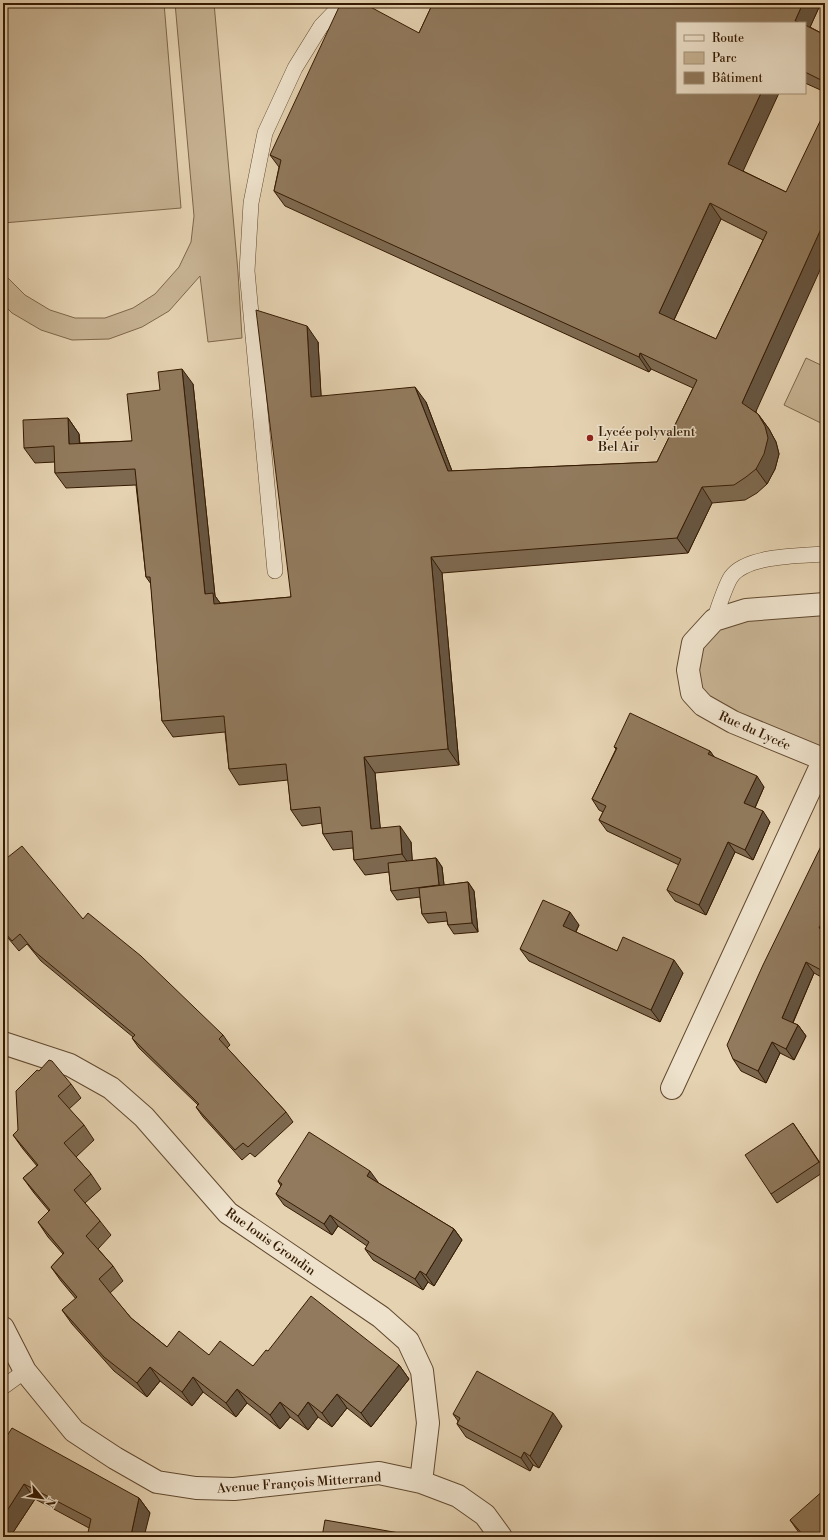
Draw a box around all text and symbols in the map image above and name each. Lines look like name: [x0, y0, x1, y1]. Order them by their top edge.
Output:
legend: [676, 22, 806, 94]
text: Route: [712, 31, 744, 46]
text: Parc: [712, 51, 737, 66]
text: Bâtiment: [711, 71, 763, 86]
place label: Lycée polyvalent Bel Air: [597, 424, 696, 455]
marker: Lycée polyvalent Bel Air: [585, 433, 595, 443]
street label: Rue du Lycée: [716, 708, 793, 754]
street label: Rue louis Grondin: [222, 1205, 319, 1279]
street label: Avenue François Mitterrand: [215, 1469, 382, 1497]
north arrow: [22, 1478, 62, 1518]
text: N: [41, 1495, 58, 1510]

